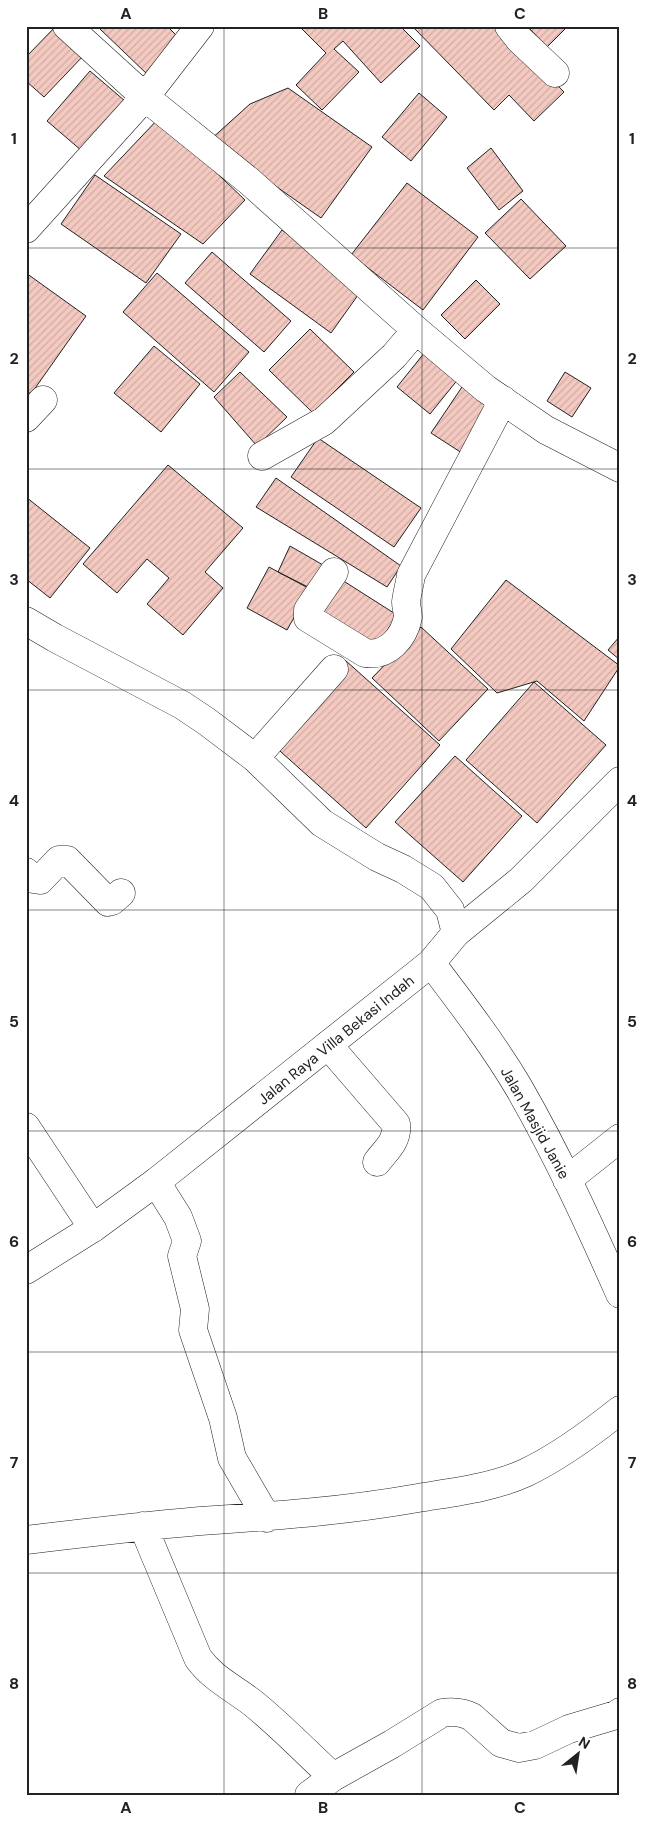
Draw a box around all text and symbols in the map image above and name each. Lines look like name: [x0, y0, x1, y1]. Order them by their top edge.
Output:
text: A: [120, 3, 132, 24]
text: B: [318, 3, 328, 24]
text: C: [514, 3, 526, 24]
text: 1: [11, 128, 17, 149]
text: 1: [629, 128, 635, 149]
text: 2: [9, 348, 19, 369]
text: 2: [627, 348, 637, 369]
text: 3: [9, 569, 19, 590]
text: 3: [627, 569, 637, 590]
text: 4: [9, 790, 19, 811]
text: 4: [627, 790, 637, 811]
street label: Jalan Raya Villa Bekasi Indah: [254, 971, 418, 1109]
text: 5: [9, 1011, 19, 1032]
text: 5: [627, 1011, 637, 1032]
street label: Jalan Masjid Janie: [496, 1063, 574, 1183]
text: 6: [9, 1231, 19, 1252]
text: 6: [627, 1231, 637, 1252]
text: 7: [10, 1452, 19, 1473]
text: 7: [628, 1452, 637, 1473]
text: 8: [9, 1673, 19, 1694]
text: 8: [627, 1673, 637, 1694]
north arrow: [554, 1728, 604, 1778]
text: N: [576, 1732, 593, 1753]
text: A: [120, 1797, 132, 1818]
text: B: [318, 1797, 328, 1818]
text: C: [514, 1797, 526, 1818]

